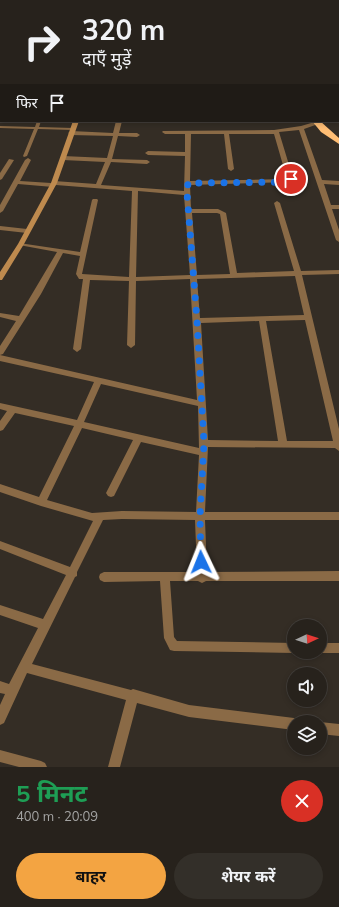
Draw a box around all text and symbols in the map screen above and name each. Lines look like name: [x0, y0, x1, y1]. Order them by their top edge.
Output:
text: 320 m: [82, 12, 165, 47]
icon: right: [16, 16, 68, 68]
text: दाएँ मुड़ें: [82, 47, 131, 70]
icon: arrive: [46, 92, 68, 114]
text: फिर: [16, 93, 38, 112]
pin: [274, 162, 308, 196]
icon: arrive: [280, 168, 302, 190]
position arrow: [180, 541, 222, 583]
north arrow: [287, 619, 327, 659]
map controls: [287, 619, 327, 755]
button: sound: [287, 667, 327, 707]
button: layers: [287, 715, 327, 755]
text: 5 मिनट: [16, 778, 87, 808]
button: close: [281, 780, 323, 822]
text: 400 m · 20:09: [16, 808, 98, 824]
button: बाहर: [16, 853, 166, 899]
button: शेयर करें: [174, 853, 323, 899]

